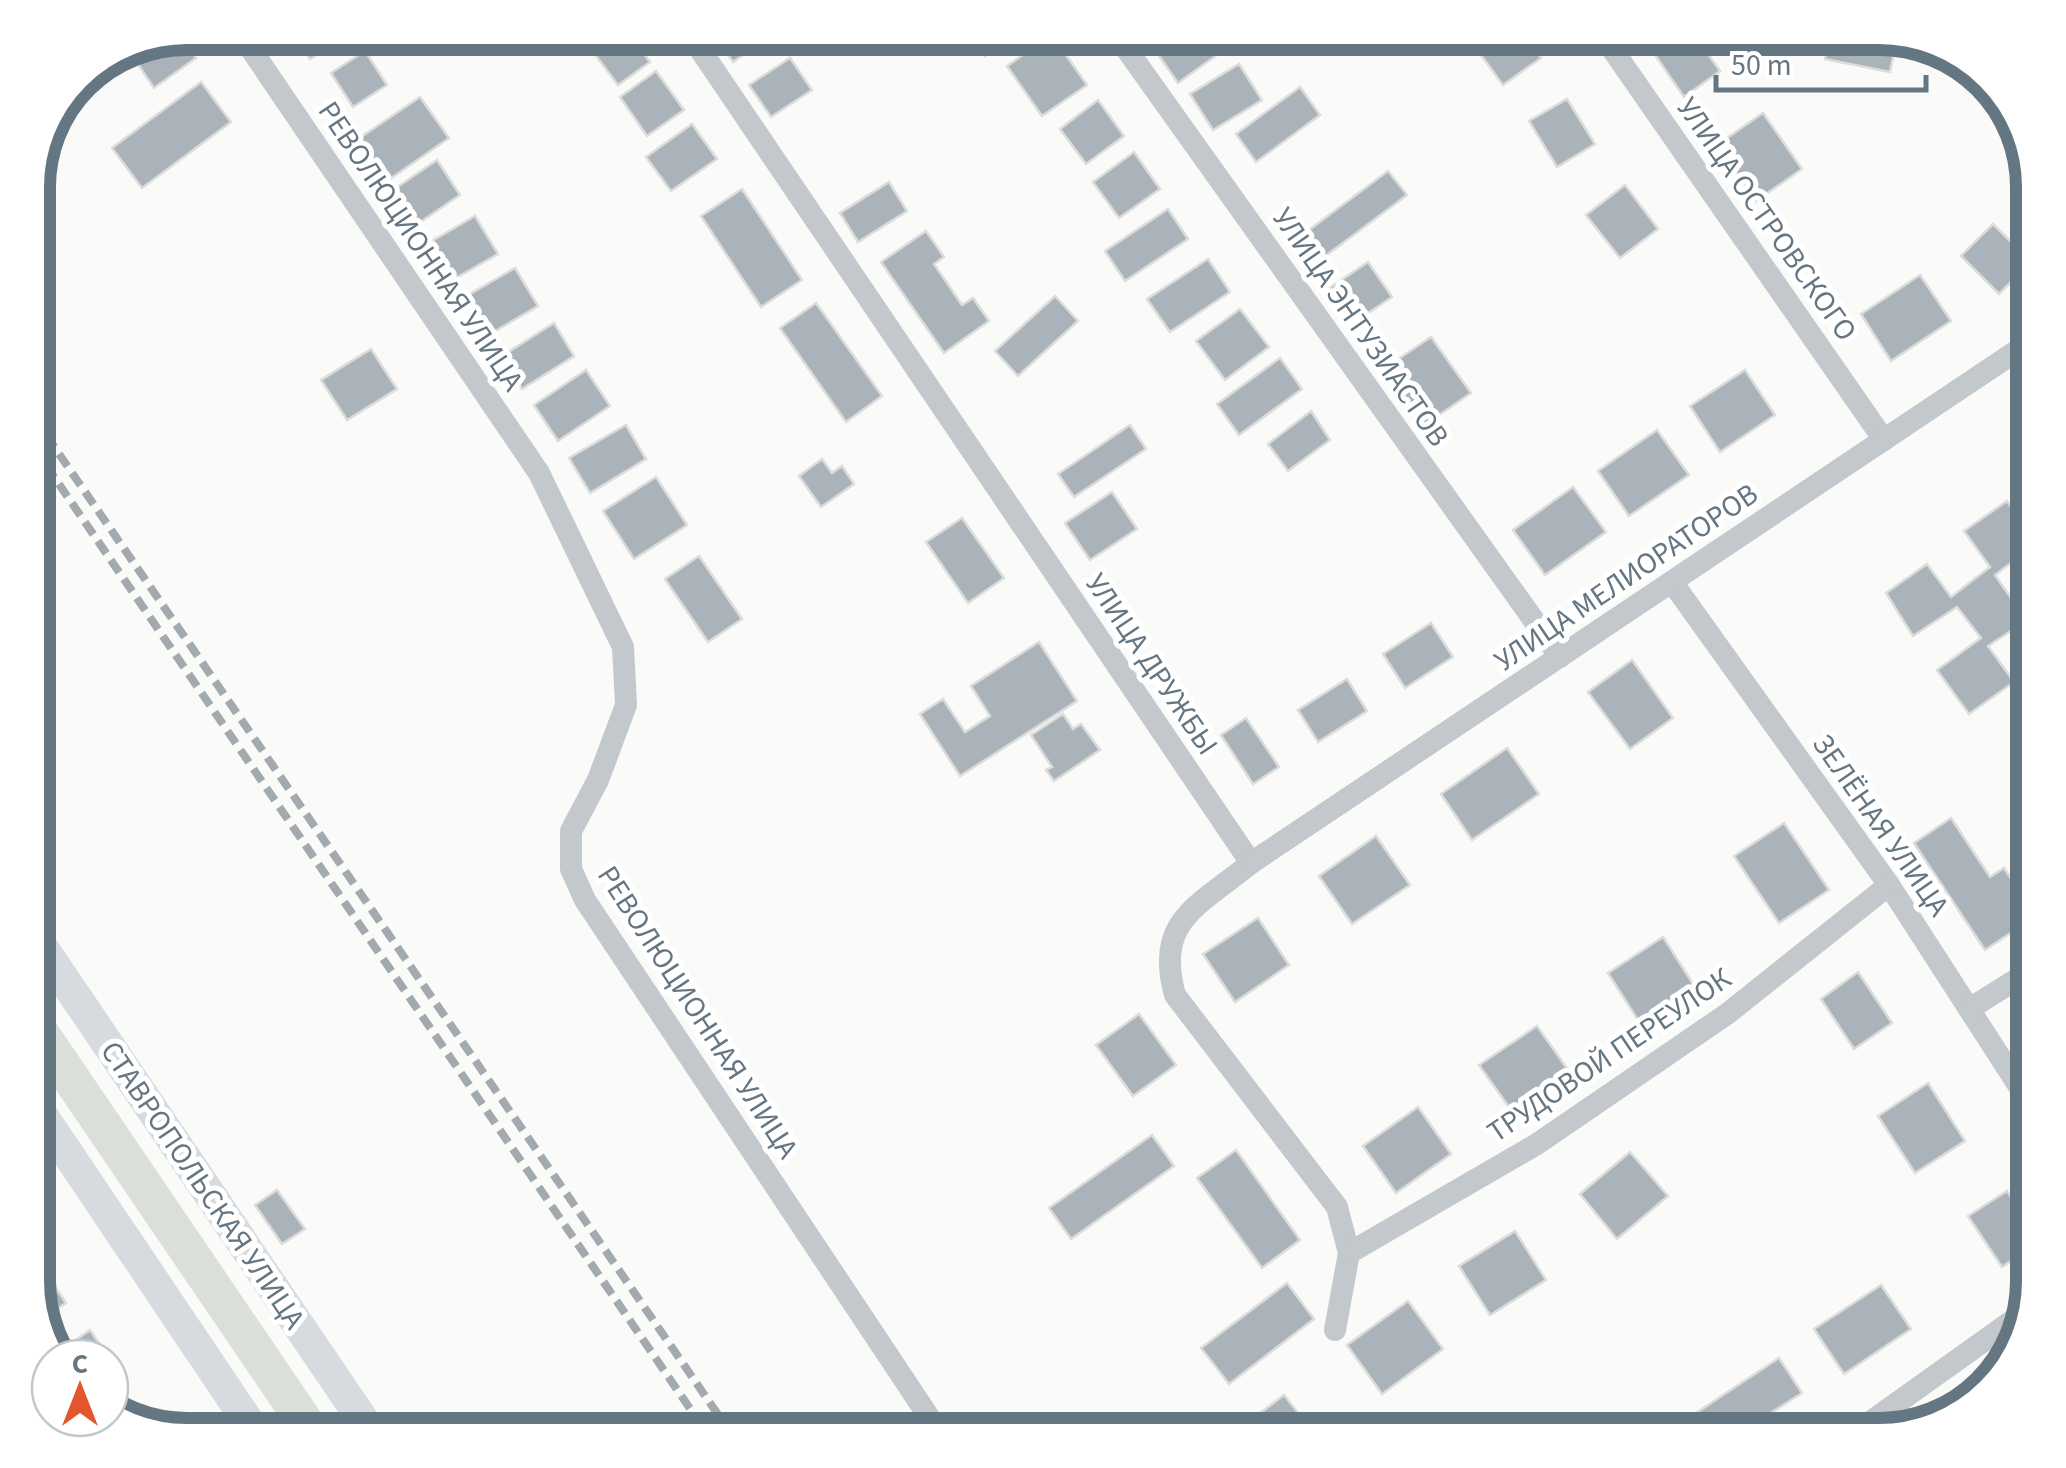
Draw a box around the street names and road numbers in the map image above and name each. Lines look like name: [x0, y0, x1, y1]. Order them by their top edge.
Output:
street label: УЛИЦА ОСТРОВСКОГО: [1666, 89, 1867, 350]
street label: РЕВОЛЮЦИОННАЯ УЛИЦА: [307, 93, 534, 400]
street label: УЛИЦА ЭНТУЗИАСТОВ: [1262, 199, 1459, 456]
street label: УЛИЦА МЕЛИОРАТОРОВ: [1486, 473, 1767, 682]
street label: УЛИЦА ДРУЖБЫ: [1075, 565, 1228, 764]
street label: ЗЕЛЁНАЯ УЛИЦА: [1802, 725, 1960, 926]
street label: РЕВОЛЮЦИОННАЯ УЛИЦА: [587, 857, 809, 1168]
street label: ТРУДОВОЙ ПЕРЕУЛОК: [1479, 957, 1740, 1153]
street label: СТАВРОПОЛЬСКАЯ УЛИЦА: [90, 1033, 316, 1339]

